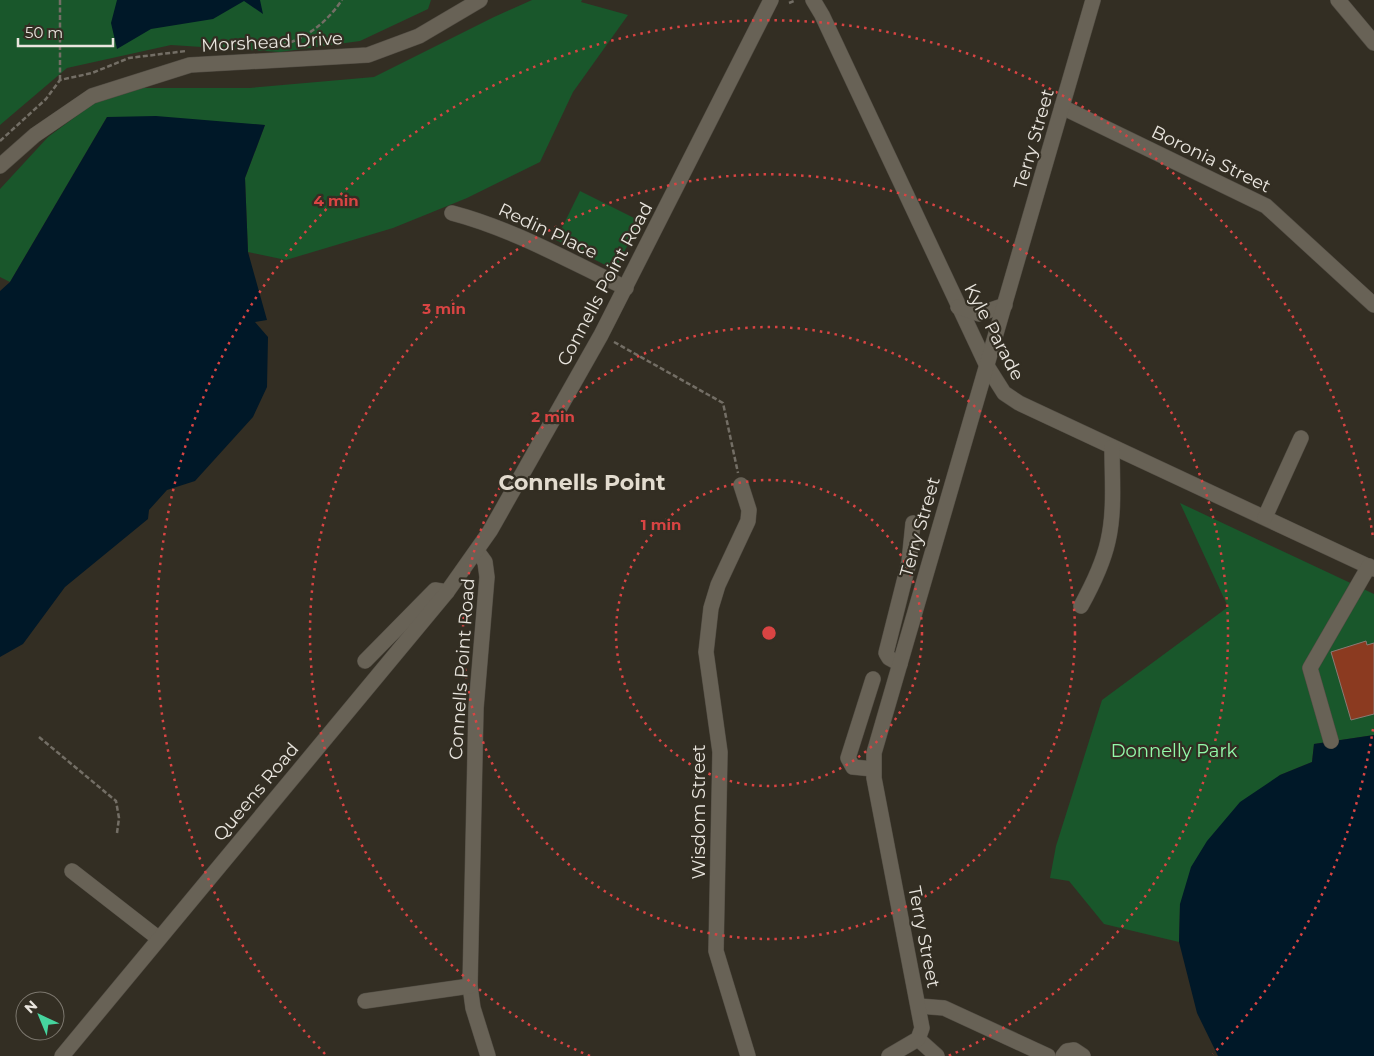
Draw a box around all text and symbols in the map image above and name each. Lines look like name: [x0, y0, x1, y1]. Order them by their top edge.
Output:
scale bar: [18, 15, 112, 47]
text: 50 m: [25, 23, 63, 42]
street label: Morshead Drive: [201, 27, 344, 57]
street label: Terry Street: [1009, 86, 1059, 192]
street label: Boronia Street: [1148, 121, 1274, 197]
text: 4 min: [313, 191, 359, 210]
street label: Redin Place: [495, 198, 601, 264]
street label: Connells Point Road: [553, 198, 657, 370]
street label: Kyle Parade: [959, 280, 1029, 384]
text: 3 min: [421, 299, 466, 318]
text: 2 min: [531, 407, 575, 426]
district label: Connells Point: [498, 469, 666, 496]
street label: Terry Street: [895, 474, 945, 580]
text: 1 min: [641, 515, 681, 534]
street label: Connells Point Road: [445, 577, 479, 761]
centre of rings: [760, 624, 778, 642]
street label: Queens Road: [208, 738, 304, 846]
park label: Donnelly Park: [1111, 740, 1238, 762]
street label: Wisdom Street: [688, 744, 710, 880]
street label: Terry Street: [903, 884, 945, 990]
north arrow: [15, 991, 65, 1041]
text: N: [21, 996, 41, 1017]

